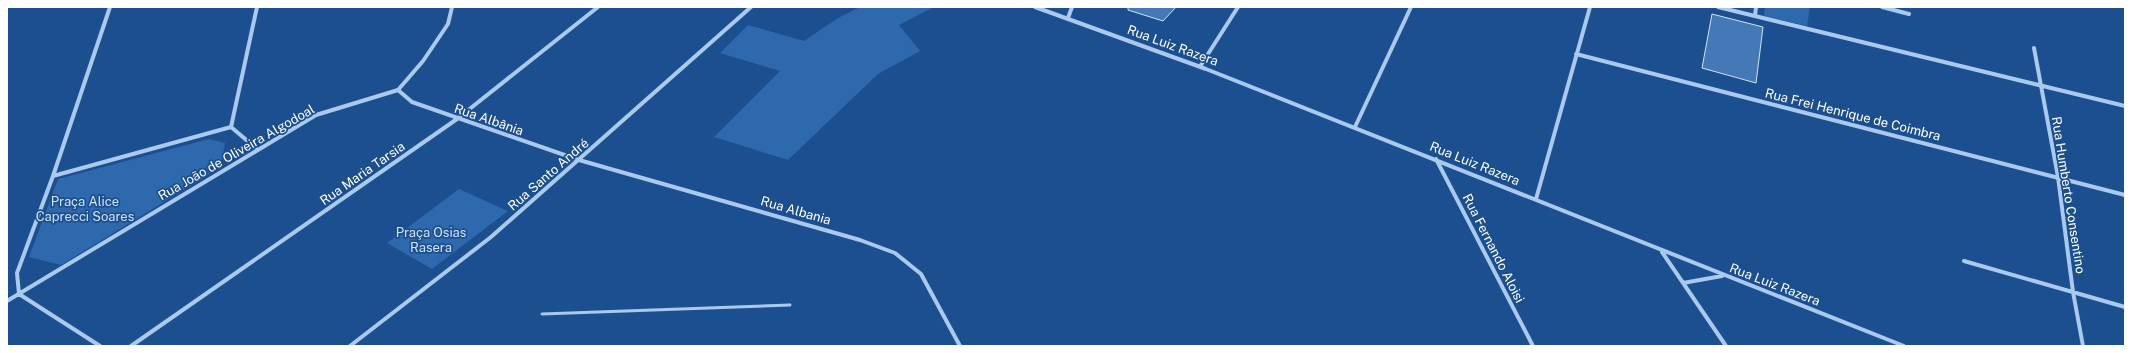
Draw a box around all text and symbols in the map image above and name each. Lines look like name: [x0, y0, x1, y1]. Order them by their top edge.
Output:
street label: Rua Luiz Razera: [1125, 22, 1220, 69]
street label: Rua Frei Henrique de Coimbra: [1764, 85, 1942, 144]
street label: Rua João de Oliveira Algodoal: [155, 101, 317, 203]
street label: Rua Albânia: [452, 101, 526, 138]
street label: Rua Humberto Consentino: [2049, 115, 2088, 275]
street label: Rua Santo André: [505, 135, 592, 213]
street label: Rua Maria Tarsia: [317, 139, 408, 208]
street label: Rua Luiz Razera: [1428, 139, 1522, 188]
street label: Rua Fernando Aloisi: [1460, 191, 1528, 305]
street label: Rua Albania: [759, 193, 833, 228]
park label: Praça Alice Caprecci Soares: [36, 194, 134, 224]
park label: Praça Osias Rasera: [396, 225, 466, 255]
street label: Rua Luiz Razera: [1727, 260, 1822, 309]

